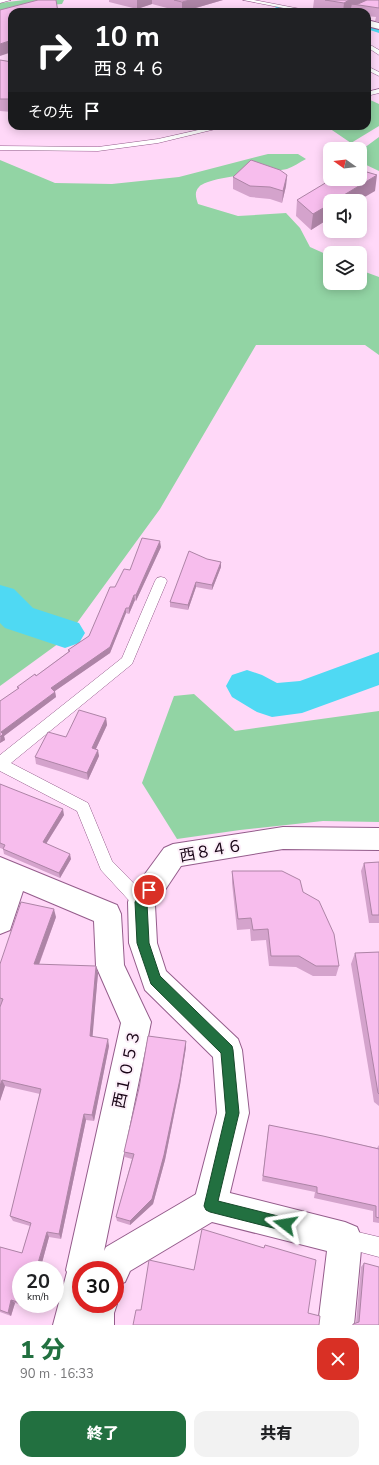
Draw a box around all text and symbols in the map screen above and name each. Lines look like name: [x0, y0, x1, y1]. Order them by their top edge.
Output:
text: 10 m: [94, 18, 160, 56]
icon: right: [28, 24, 80, 76]
text: 西８４６: [94, 57, 166, 81]
icon: arrive: [81, 100, 103, 122]
text: その先: [28, 102, 73, 122]
north arrow: [323, 142, 367, 186]
map controls: [323, 142, 367, 290]
button: sound: [323, 194, 367, 238]
button: layers: [323, 246, 367, 290]
street label: 西８４６: [178, 835, 245, 867]
pin: [132, 873, 166, 907]
icon: arrive: [138, 879, 160, 901]
street label: 西１０５３: [108, 1028, 146, 1111]
position arrow: [264, 1203, 306, 1245]
speed limit sign: 30: [72, 1261, 124, 1313]
text: 20: [26, 1268, 50, 1295]
text: km/h: [27, 1290, 49, 1304]
text: 1 分: [20, 1334, 65, 1366]
button: close: [317, 1338, 359, 1380]
text: 90 m · 16:33: [20, 1365, 94, 1383]
button: 終了: [20, 1411, 186, 1457]
button: 共有: [194, 1411, 359, 1457]

